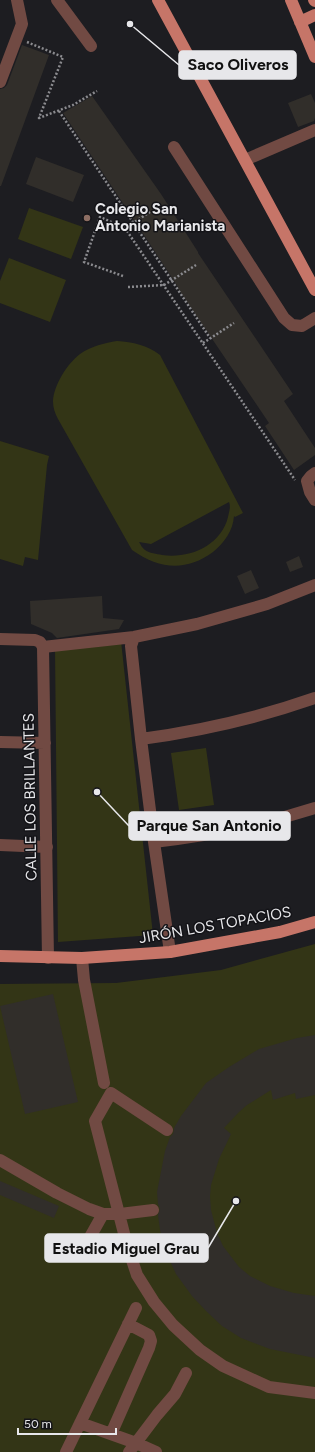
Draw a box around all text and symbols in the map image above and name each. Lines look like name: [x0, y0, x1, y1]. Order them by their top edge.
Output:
callout: Saco Oliveros: [179, 51, 296, 79]
text: Saco Oliveros: [187, 55, 289, 74]
place label: Colegio San Antonio Marianista: [95, 200, 225, 235]
marker: Colegio San Antonio Marianista: [82, 213, 92, 223]
street label: CALLE LOS BRILLANTES: [20, 713, 40, 881]
callout: Parque San Antonio: [129, 812, 290, 840]
text: Parque San Antonio: [136, 816, 282, 835]
street label: JIRÓN LOS TOPACIOS: [137, 903, 293, 947]
callout: Estadio Miguel Grau: [45, 1234, 208, 1262]
text: Estadio Miguel Grau: [52, 1239, 200, 1258]
scale bar: [18, 1410, 116, 1436]
text: 50 m: [24, 1417, 52, 1431]

